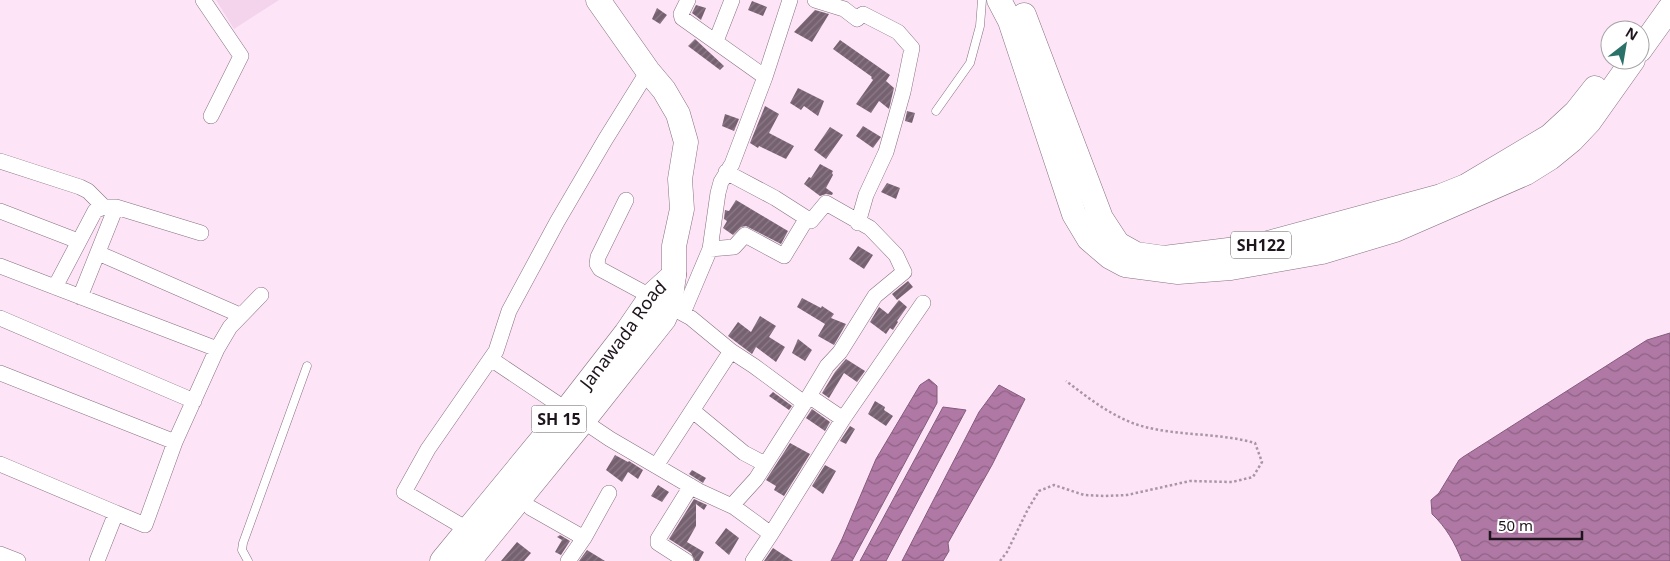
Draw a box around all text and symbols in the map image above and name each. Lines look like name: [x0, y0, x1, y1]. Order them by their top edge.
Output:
north arrow: [1600, 20, 1650, 70]
text: N: [1622, 22, 1642, 45]
road number: SH122: [1231, 232, 1291, 258]
street label: Janawada Road: [573, 275, 671, 395]
road number: SH 15: [532, 406, 586, 432]
scale bar: [1490, 508, 1582, 540]
text: 50 m: [1498, 515, 1533, 535]

